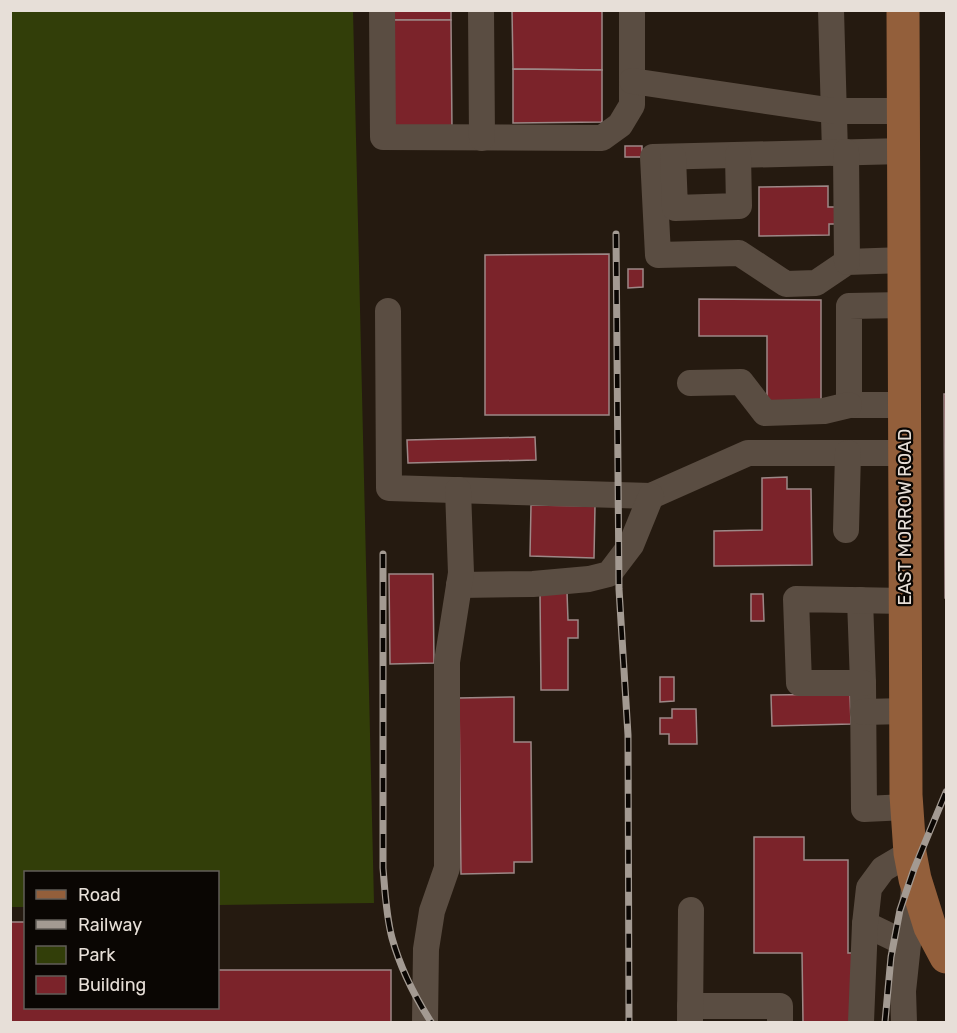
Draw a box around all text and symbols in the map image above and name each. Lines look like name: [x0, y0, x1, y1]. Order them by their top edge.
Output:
street label: EAST MORROW ROAD: [894, 428, 916, 606]
legend: [24, 871, 219, 1009]
text: Road: [78, 884, 121, 906]
text: Railway: [78, 914, 142, 936]
text: Park: [78, 944, 116, 966]
text: Building: [78, 974, 146, 996]

